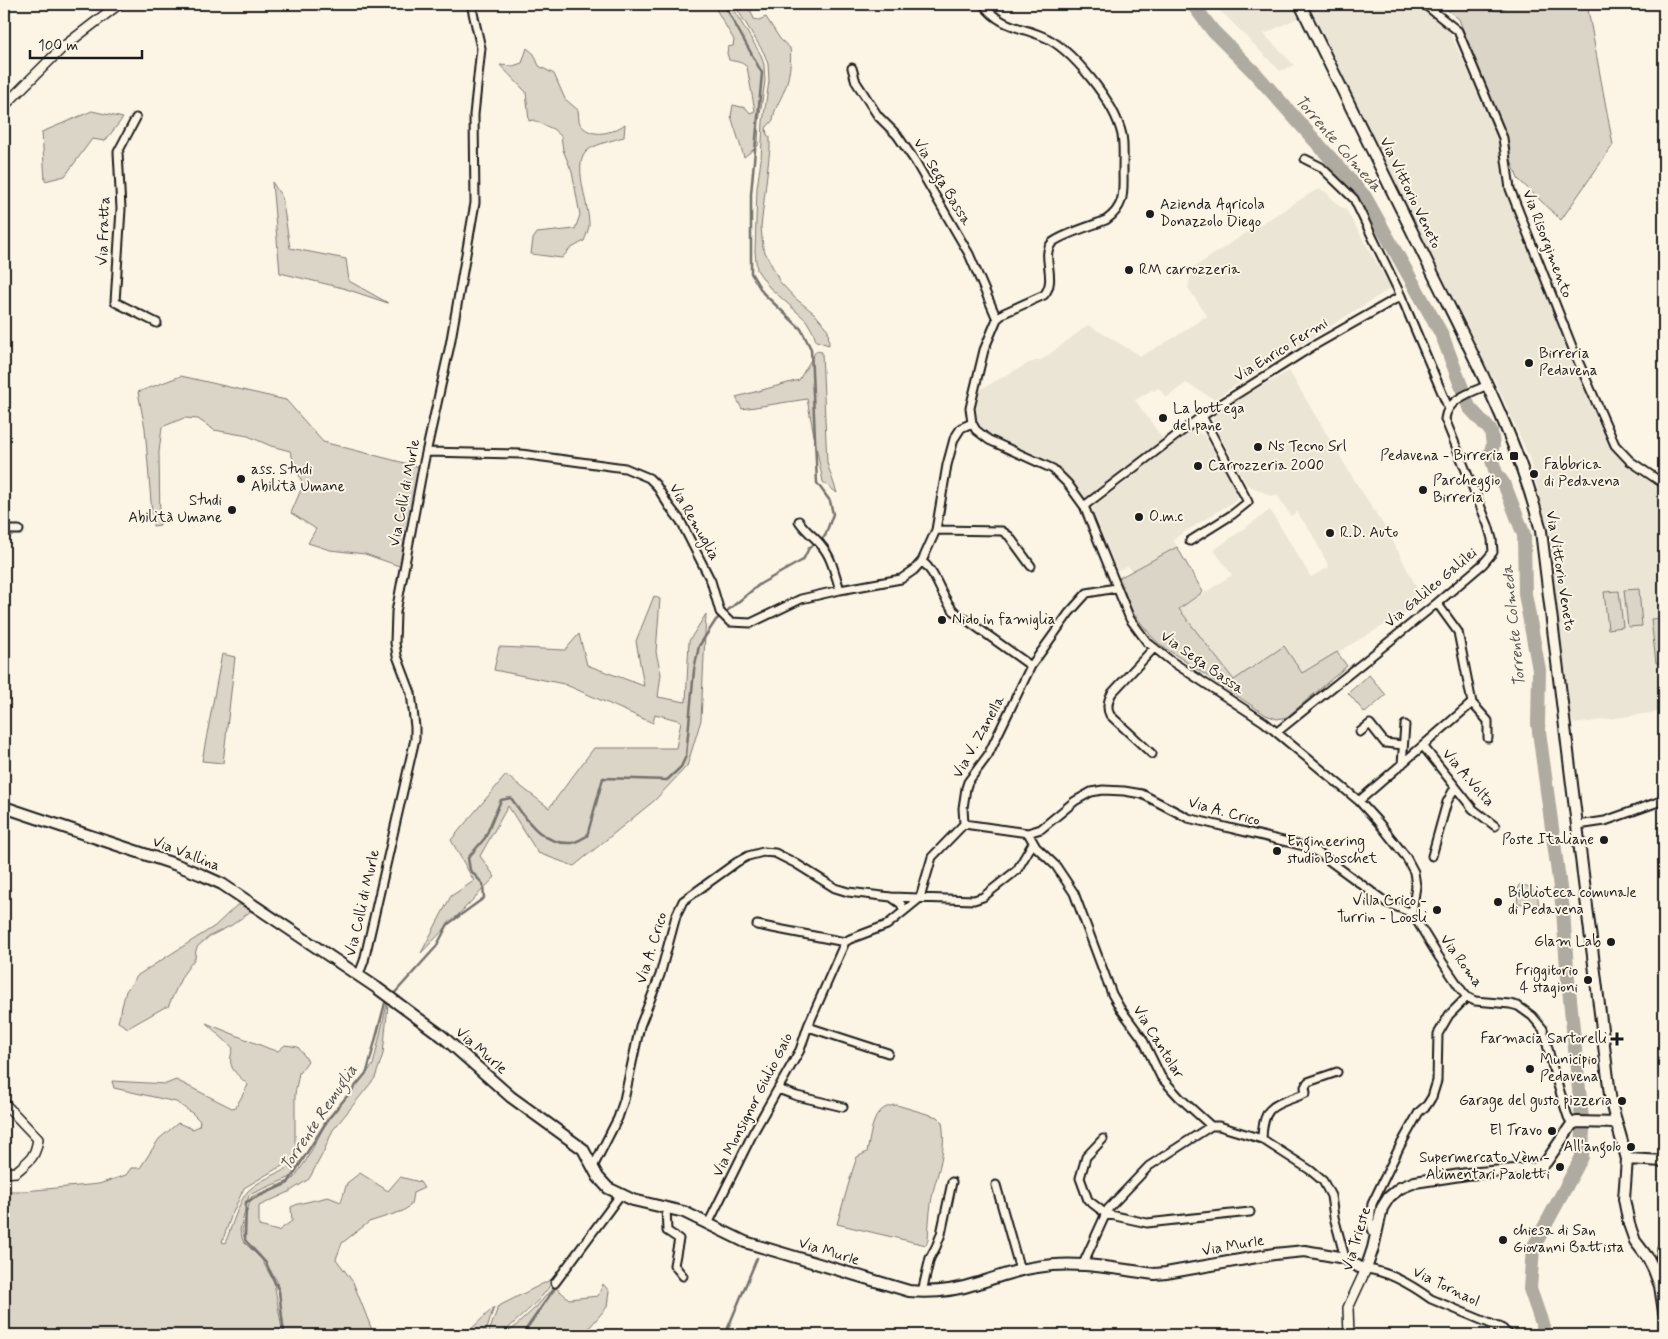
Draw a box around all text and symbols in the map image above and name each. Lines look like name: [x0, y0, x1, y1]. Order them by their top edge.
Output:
scale bar: [30, 28, 142, 60]
text: 100 m: [38, 36, 78, 56]
water label: Torrente Colmeda: [1290, 91, 1387, 198]
street label: Via Vittorio Veneto: [1374, 134, 1446, 252]
street label: Via Sega Bassa: [907, 135, 976, 231]
street label: Via Risorgimento: [1517, 187, 1577, 301]
place label: Azienda Agricola Donazzolo Diego: [1160, 195, 1265, 232]
street label: Via Fratta: [93, 196, 115, 266]
marker: Azienda Agricola Donazzolo Diego: [1144, 208, 1156, 220]
place label: RM carrozzeria: [1139, 260, 1241, 280]
marker: RM carrozzeria: [1123, 264, 1135, 276]
street label: Via Enrico Fermi: [1230, 313, 1332, 387]
place label: Birreria Pedavena: [1539, 344, 1598, 381]
marker: Birreria Pedavena: [1523, 357, 1535, 369]
place label: La bottega del pane: [1173, 399, 1245, 436]
marker: La bottega del pane: [1157, 412, 1169, 424]
place label: Ns Tecno Srl: [1268, 437, 1347, 457]
street label: Via Colli di Murle: [385, 438, 425, 548]
marker: Ns Tecno Srl: [1252, 441, 1264, 453]
place label: Pedavena - Birreria: [1380, 446, 1504, 466]
marker: Pedavena - Birreria: [1508, 450, 1520, 462]
place label: Fabbrica di Pedavena: [1544, 455, 1620, 492]
place label: Carrozzeria 2000: [1208, 456, 1324, 476]
place label: ass. Studi Abilità Umane: [251, 460, 345, 497]
marker: Carrozzeria 2000: [1192, 460, 1204, 472]
marker: Fabbrica di Pedavena: [1528, 468, 1540, 480]
place label: Parcheggio Birreria: [1433, 471, 1501, 508]
marker: ass. Studi Abilità Umane: [235, 473, 247, 485]
street label: Via Remuglia: [663, 480, 724, 565]
marker: Parcheggio Birreria: [1417, 484, 1429, 496]
place label: Studi Abilità Umane: [128, 491, 222, 528]
marker: Studi Abilità Umane: [226, 504, 238, 516]
place label: O.m.c: [1149, 507, 1183, 527]
street label: Via Vittorio Veneto: [1541, 509, 1579, 633]
marker: O.m.c: [1133, 511, 1145, 523]
place label: R.D. Auto: [1340, 523, 1398, 543]
marker: R.D. Auto: [1324, 527, 1336, 539]
street label: Via Galileo Galilei: [1380, 543, 1482, 633]
water label: Torrente Colmeda: [1497, 563, 1531, 688]
place label: Nido in famiglia: [952, 610, 1056, 630]
marker: Nido in famiglia: [936, 614, 948, 626]
street label: Via Sega Bassa: [1155, 627, 1249, 701]
street label: Via V. Zanella: [948, 691, 1010, 782]
street label: Via A.Volta: [1437, 745, 1499, 811]
street label: Via A. Crico: [1186, 793, 1262, 831]
place label: Poste Italiane: [1502, 830, 1594, 850]
street label: Via Vallina: [149, 832, 223, 876]
place label: Engineering studio Boschet: [1287, 832, 1377, 869]
marker: Poste Italiane: [1598, 834, 1610, 846]
marker: Engineering studio Boschet: [1271, 845, 1283, 857]
street label: Via Colli di Murle: [341, 848, 385, 958]
place label: Biblioteca comunale di Pedavena: [1508, 883, 1637, 920]
place label: Villa Crico - Turrin - Loosli: [1337, 891, 1427, 928]
marker: Biblioteca comunale di Pedavena: [1492, 896, 1504, 908]
marker: Villa Crico - Turrin - Loosli: [1431, 904, 1443, 916]
street label: Via A. Crico: [632, 910, 672, 986]
street label: Via Roma: [1435, 930, 1487, 992]
place label: Glam Lab: [1534, 932, 1601, 952]
marker: Glam Lab: [1605, 936, 1617, 948]
place label: Friggitorio 4 stagioni: [1516, 961, 1578, 998]
marker: Friggitorio 4 stagioni: [1582, 974, 1594, 986]
street label: Via Cantolar: [1128, 1002, 1189, 1083]
street label: Via Murle: [451, 1023, 511, 1079]
street label: Via Monsignor Giulio Gaio: [708, 1029, 798, 1181]
place label: Farmacia Sartorelli: [1481, 1029, 1607, 1049]
marker: Farmacia Sartorelli: [1611, 1033, 1623, 1045]
place label: Municipio Pedavena: [1540, 1050, 1599, 1087]
water label: Torrente Remuglia: [276, 1061, 364, 1176]
marker: Municipio Pedavena: [1524, 1063, 1536, 1075]
place label: Garage del gusto pizzeria: [1459, 1091, 1612, 1112]
marker: Garage del gusto pizzeria: [1616, 1095, 1628, 1107]
place label: El Travo: [1489, 1121, 1542, 1141]
marker: El Travo: [1546, 1125, 1558, 1137]
place label: All'angolo: [1564, 1137, 1621, 1158]
marker: All'angolo: [1625, 1141, 1637, 1153]
place label: Supermercato Vèm - Alimentari Paoletti: [1419, 1148, 1550, 1185]
marker: Supermercato Vèm - Alimentari Paoletti: [1554, 1161, 1566, 1173]
street label: Via Trieste: [1338, 1205, 1376, 1273]
place label: chiesa di San Giovanni Battista: [1513, 1221, 1624, 1258]
street label: Via Murle: [1200, 1231, 1266, 1261]
street label: Via Murle: [796, 1233, 862, 1271]
marker: chiesa di San Giovanni Battista: [1497, 1234, 1509, 1246]
street label: Via Tornaol: [1409, 1262, 1483, 1312]

